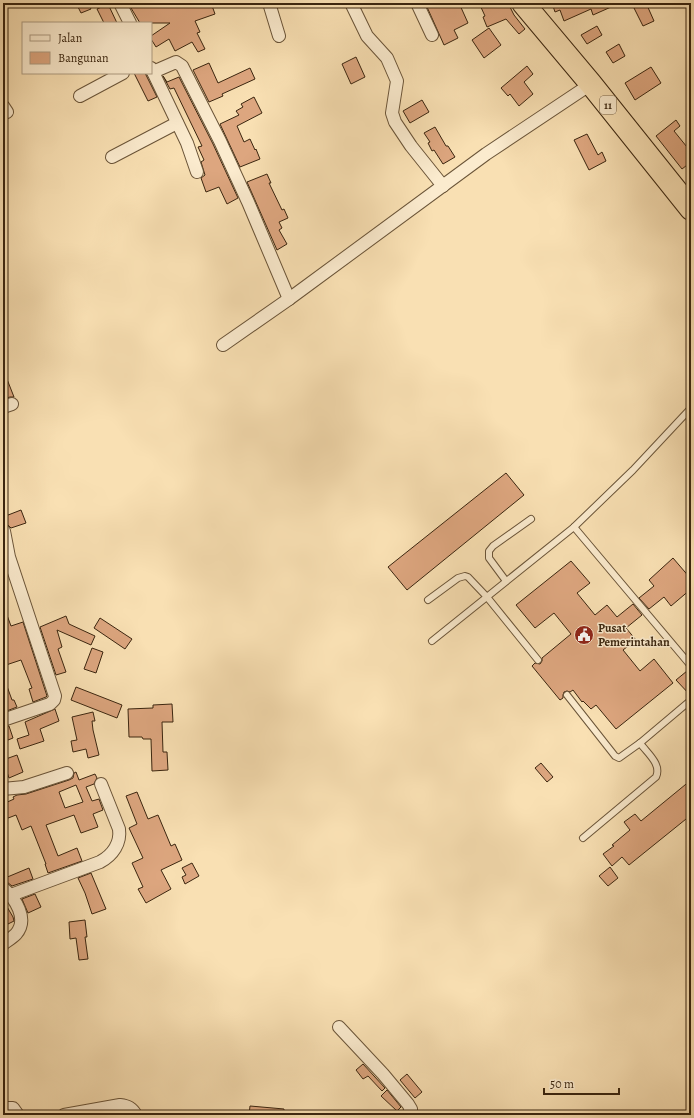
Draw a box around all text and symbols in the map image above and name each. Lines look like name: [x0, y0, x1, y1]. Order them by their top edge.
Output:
legend: [22, 22, 152, 74]
text: Jalan: [58, 30, 83, 46]
text: Bangunan: [58, 50, 109, 66]
road number: 11: [600, 96, 616, 114]
place label: Pusat Pemerintahan: [598, 620, 670, 650]
public building icon: Pusat Pemerintahan: [573, 624, 595, 646]
scale bar: [544, 1070, 619, 1096]
text: 50 m: [550, 1076, 574, 1092]

